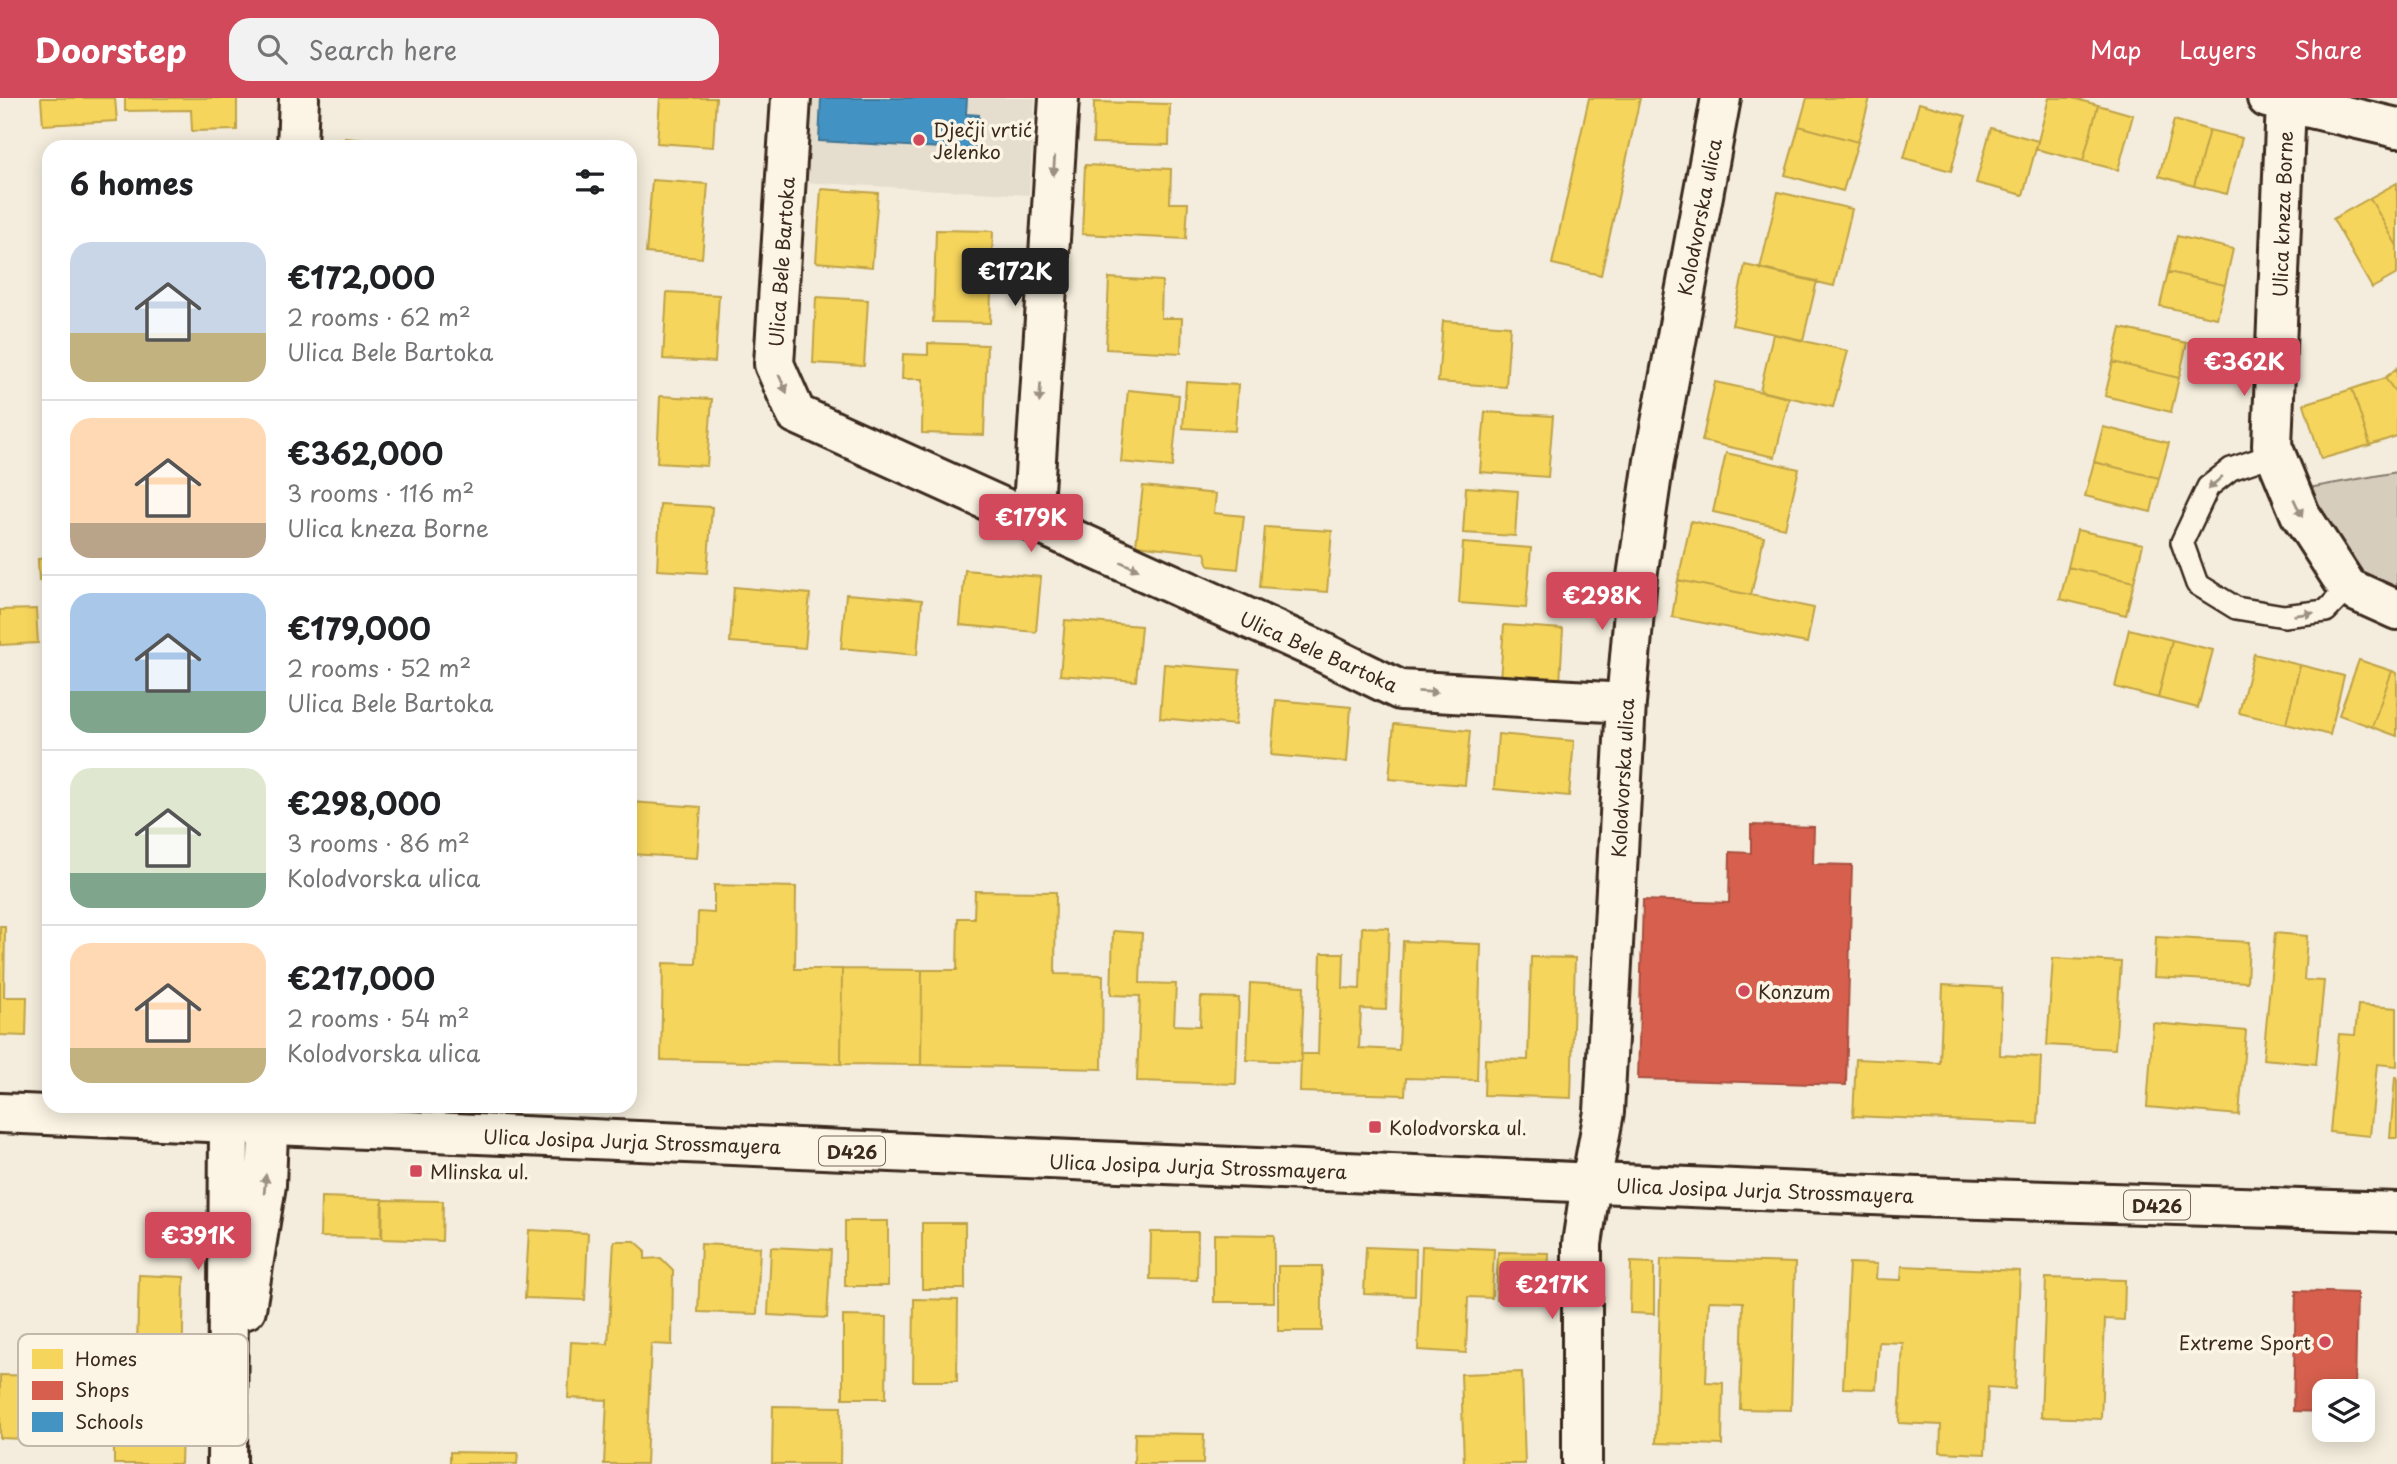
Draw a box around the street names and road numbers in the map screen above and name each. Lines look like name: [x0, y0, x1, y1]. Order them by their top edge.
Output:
street label: Ulica kneza Borne: [2265, 130, 2299, 298]
street label: Kolodvorska ulica: [1670, 136, 1728, 298]
street label: Ulica Bele Bartoka: [761, 176, 801, 348]
street label: Ulica Bele Bartoka: [1235, 604, 1403, 699]
street label: Kolodvorska ulica: [1604, 698, 1640, 858]
street label: Ulica Josipa Jurja Strossmayera: [483, 1122, 782, 1160]
road number: D426: [819, 1136, 885, 1166]
street label: Ulica Josipa Jurja Strossmayera: [1049, 1147, 1348, 1185]
street label: Ulica Josipa Jurja Strossmayera: [1616, 1171, 1915, 1209]
road number: D426: [2124, 1190, 2190, 1220]

